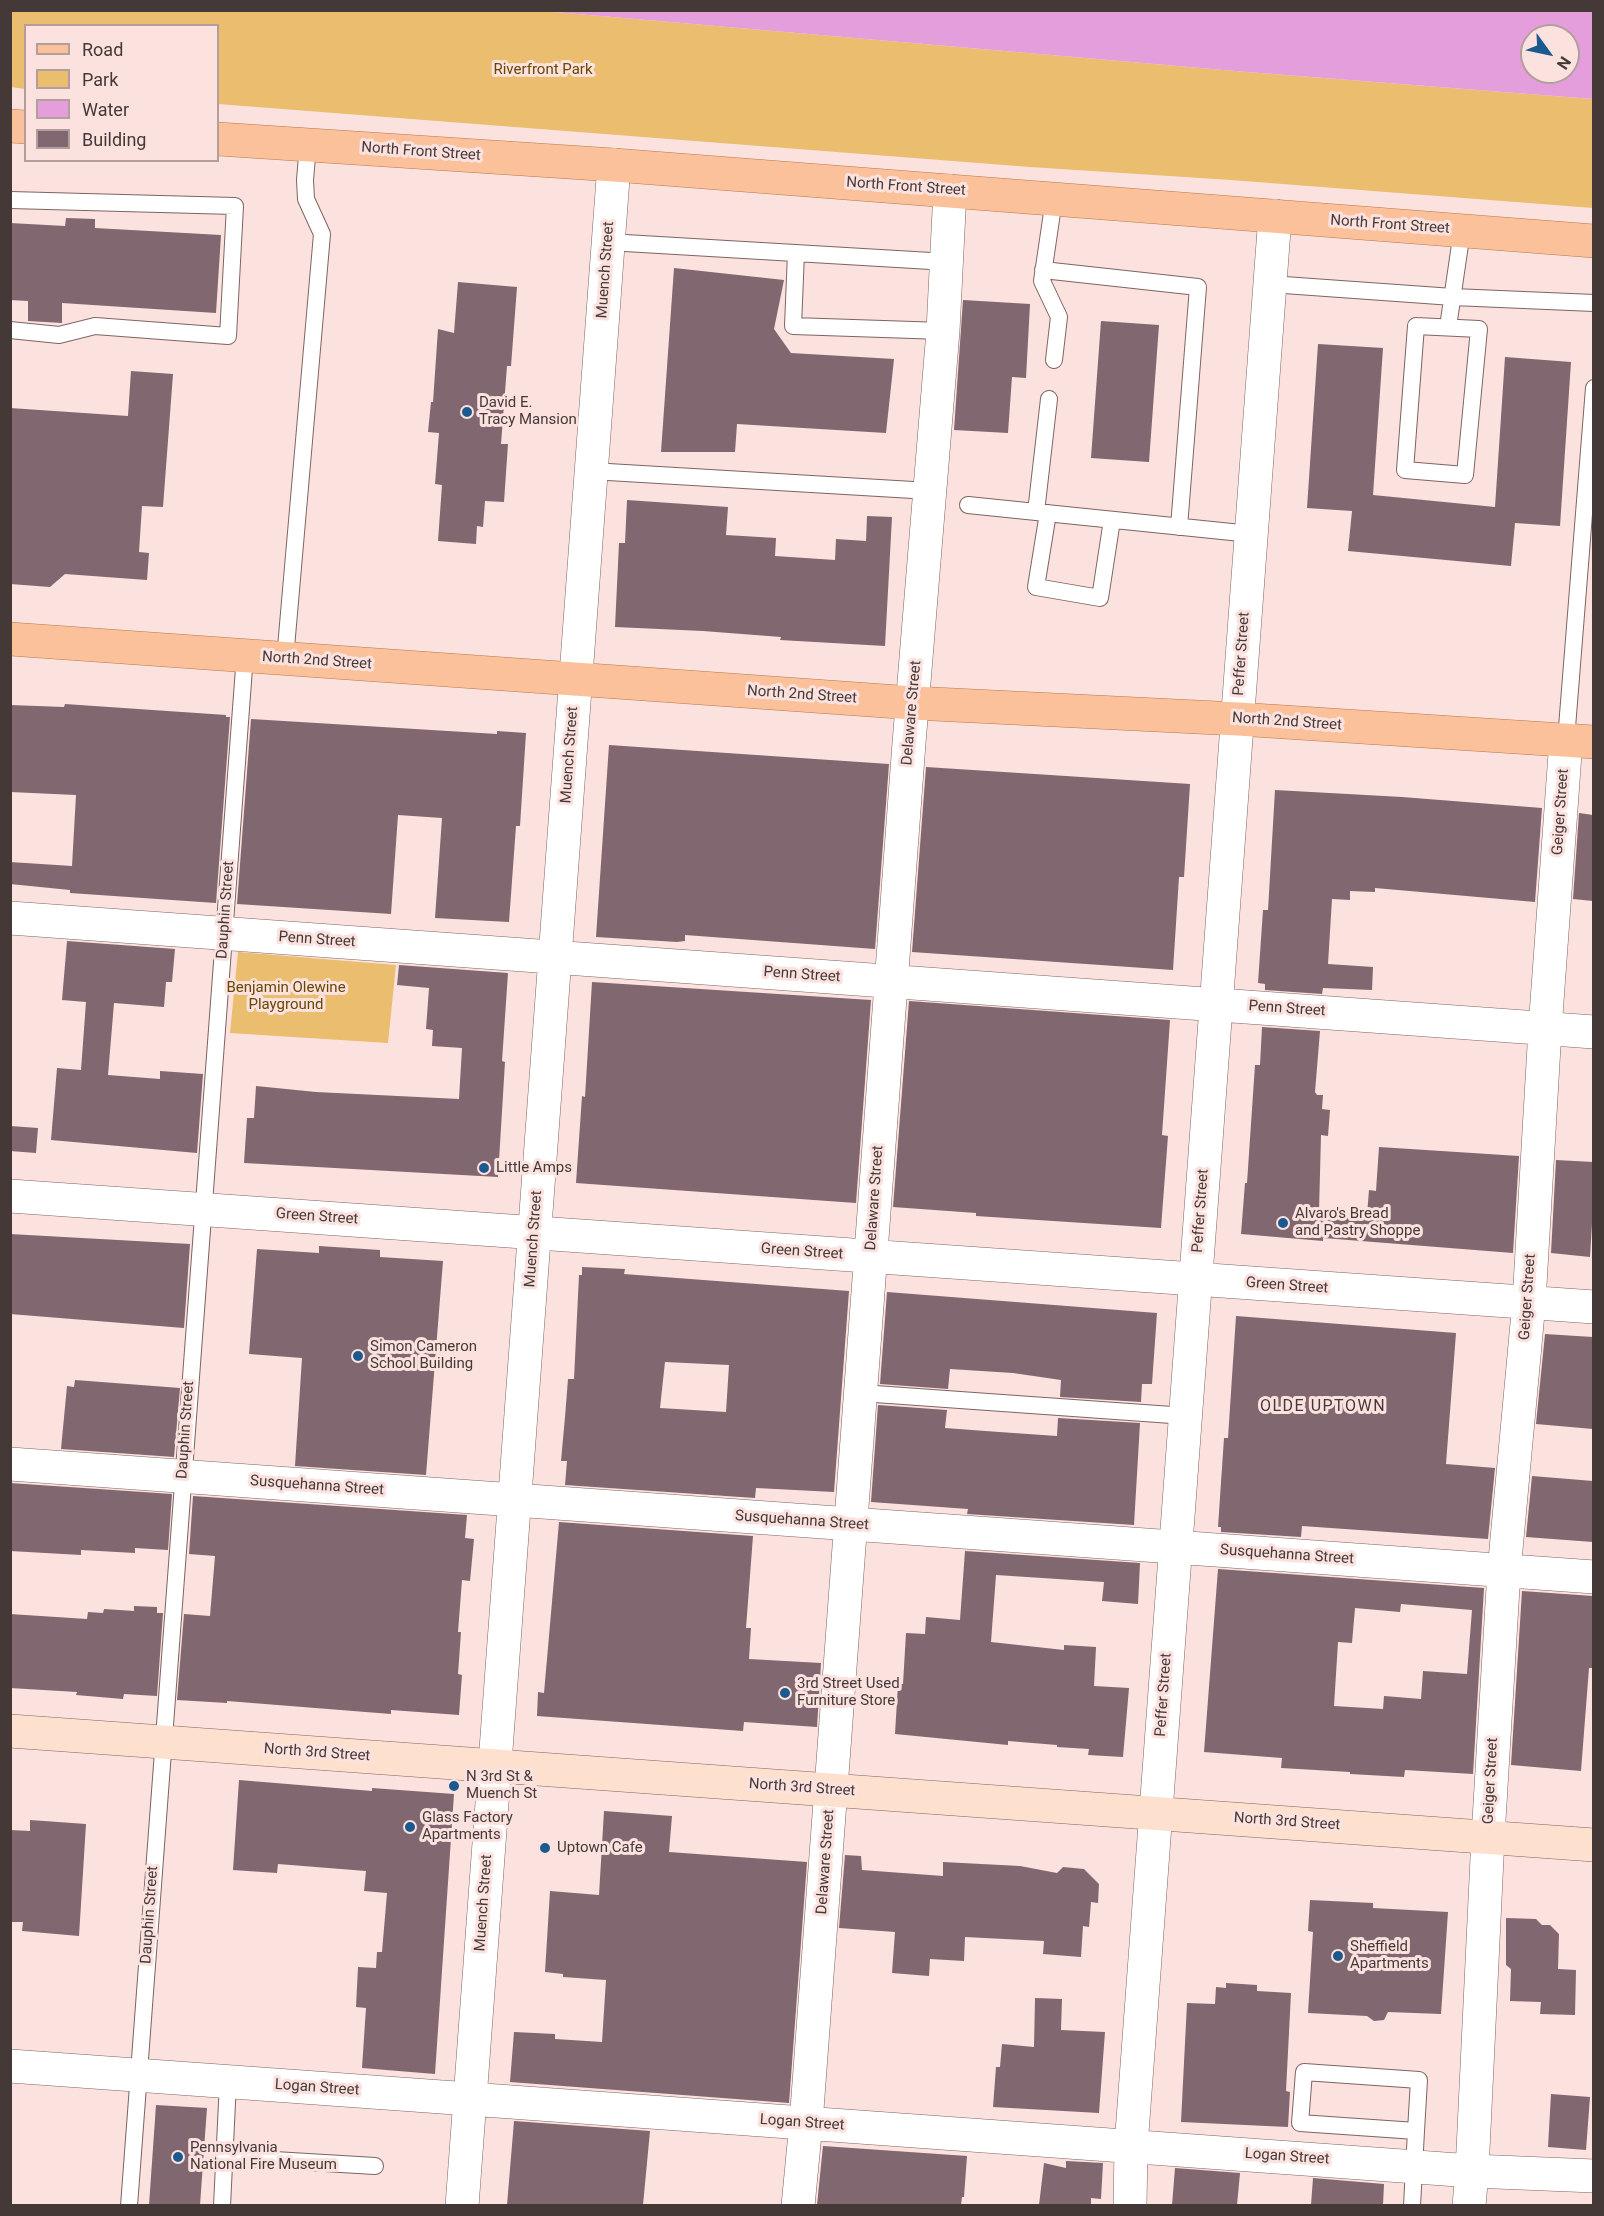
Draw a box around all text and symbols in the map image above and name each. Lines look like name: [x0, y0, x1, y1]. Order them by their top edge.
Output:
legend: [24, 24, 219, 162]
north arrow: [1520, 24, 1580, 84]
text: Road: [82, 39, 123, 60]
text: N: [1553, 53, 1575, 73]
park label: Riverfront Park: [493, 61, 593, 79]
text: Park: [82, 69, 118, 90]
text: Water: [82, 99, 129, 120]
text: Building: [82, 129, 146, 150]
street label: North Front Street: [361, 139, 481, 165]
street label: North Front Street: [846, 174, 966, 200]
street label: North Front Street: [1330, 212, 1450, 238]
street label: Muench Street: [594, 221, 618, 319]
place label: David E. Tracy Mansion: [479, 394, 577, 429]
marker: David E. Tracy Mansion: [460, 405, 474, 419]
street label: Peffer Street: [1230, 612, 1254, 696]
street label: North 2nd Street: [261, 648, 373, 674]
street label: Delaware Street: [898, 660, 926, 766]
street label: North 2nd Street: [746, 682, 858, 708]
street label: Muench Street: [558, 706, 582, 804]
street label: North 2nd Street: [1231, 709, 1343, 735]
street label: Geiger Street: [1549, 768, 1573, 856]
street label: Dauphin Street: [214, 860, 238, 960]
street label: Penn Street: [278, 928, 356, 952]
street label: Penn Street: [763, 963, 841, 987]
park label: Benjamin Olewine Playground: [226, 979, 346, 1014]
street label: Penn Street: [1248, 997, 1326, 1021]
street label: Delaware Street: [862, 1145, 888, 1251]
place label: Little Amps: [496, 1159, 572, 1177]
marker: Little Amps: [477, 1161, 491, 1175]
street label: Peffer Street: [1189, 1169, 1213, 1253]
street label: Muench Street: [522, 1190, 546, 1288]
street label: Green Street: [275, 1205, 359, 1229]
place label: Alvaro's Bread and Pastry Shoppe: [1295, 1205, 1420, 1240]
marker: Alvaro's Bread and Pastry Shoppe: [1276, 1216, 1290, 1230]
street label: Green Street: [760, 1240, 844, 1264]
street label: Geiger Street: [1516, 1253, 1540, 1341]
street label: Green Street: [1245, 1274, 1329, 1298]
place label: Simon Cameron School Building: [370, 1338, 477, 1373]
marker: Simon Cameron School Building: [351, 1349, 365, 1363]
street label: Dauphin Street: [174, 1380, 198, 1480]
district label: OLDE UPTOWN: [1260, 1397, 1386, 1417]
street label: Susquehanna Street: [249, 1472, 385, 1500]
street label: Susquehanna Street: [734, 1507, 870, 1535]
street label: Susquehanna Street: [1219, 1541, 1355, 1569]
street label: Peffer Street: [1152, 1653, 1176, 1737]
place label: 3rd Street Used Furniture Store: [797, 1675, 900, 1710]
marker: 3rd Street Used Furniture Store: [778, 1686, 792, 1700]
street label: Geiger Street: [1480, 1737, 1502, 1825]
street label: North 3rd Street: [263, 1740, 371, 1766]
place label: N 3rd St & Muench St: [466, 1768, 537, 1803]
street label: North 3rd Street: [748, 1775, 856, 1801]
marker: N 3rd St & Muench St: [447, 1779, 461, 1793]
place label: Glass Factory Apartments: [422, 1809, 513, 1844]
street label: Delaware Street: [813, 1809, 839, 1915]
street label: North 3rd Street: [1233, 1809, 1341, 1835]
marker: Glass Factory Apartments: [403, 1820, 417, 1834]
place label: Uptown Cafe: [557, 1839, 643, 1857]
marker: Uptown Cafe: [538, 1841, 552, 1855]
street label: Muench Street: [472, 1854, 496, 1952]
street label: Dauphin Street: [138, 1865, 162, 1965]
place label: Sheffield Apartments: [1350, 1938, 1429, 1973]
marker: Sheffield Apartments: [1331, 1949, 1345, 1963]
street label: Logan Street: [274, 2076, 360, 2100]
street label: Logan Street: [759, 2111, 845, 2135]
place label: Pennsylvania National Fire Museum: [190, 2139, 337, 2174]
street label: Logan Street: [1244, 2145, 1330, 2169]
marker: Pennsylvania National Fire Museum: [171, 2150, 185, 2164]

